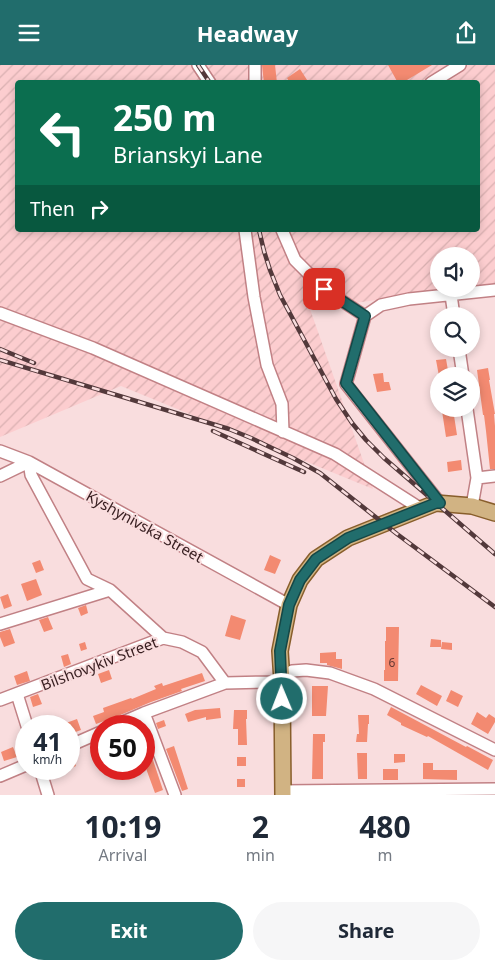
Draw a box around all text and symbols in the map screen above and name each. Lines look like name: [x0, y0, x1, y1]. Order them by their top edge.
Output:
text: Headway: [197, 18, 298, 48]
icon: menu: [15, 19, 43, 47]
icon: share: [452, 19, 480, 47]
text: 250 m: [113, 94, 216, 141]
icon: left: [30, 100, 95, 165]
text: Brianskyi Lane: [113, 139, 263, 169]
icon: right: [85, 195, 113, 223]
text: Then: [30, 196, 75, 222]
map controls: [430, 247, 480, 417]
button: sound: [430, 247, 480, 297]
pin: [303, 268, 345, 310]
icon: arrive: [310, 275, 338, 303]
button: search: [430, 307, 480, 357]
button: layers: [430, 367, 480, 417]
street label: Kyshynivska Street: [83, 485, 208, 567]
street label: Bilshovykiv Street: [38, 631, 161, 694]
house number: 6: [389, 654, 396, 671]
position arrow: [255, 672, 307, 724]
speed limit sign: 50: [90, 715, 155, 780]
text: 41: [33, 724, 62, 758]
text: km/h: [33, 751, 62, 768]
text: 10:19: [84, 806, 161, 847]
text: 2: [252, 806, 269, 847]
text: 480: [359, 806, 411, 847]
text: Arrival: [98, 844, 147, 866]
text: min: [246, 844, 275, 866]
text: m: [377, 844, 392, 866]
button: Exit: [15, 902, 243, 960]
button: Share: [253, 902, 480, 960]

